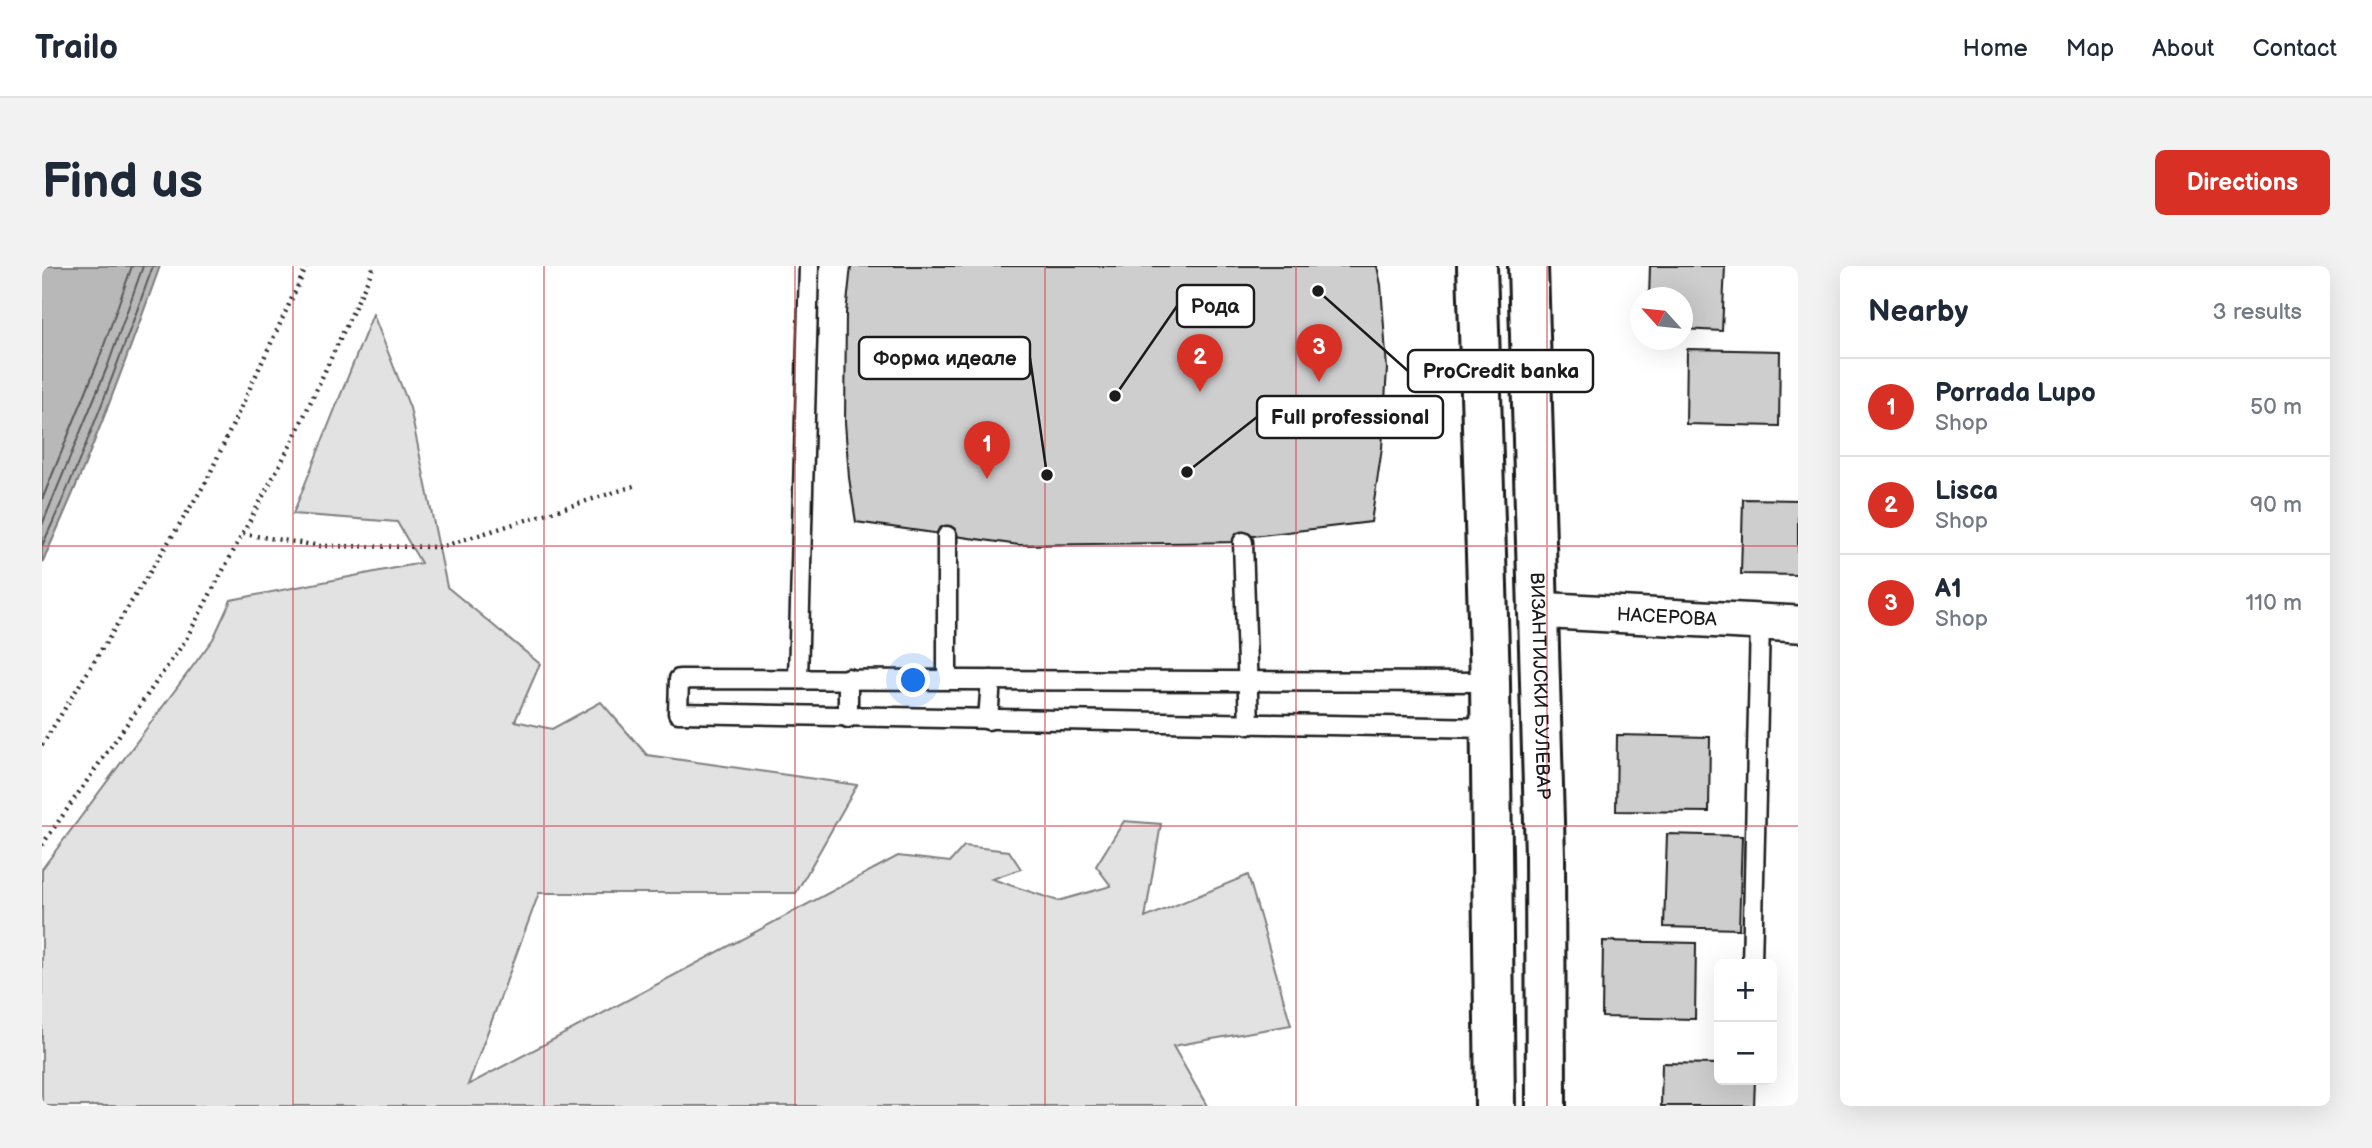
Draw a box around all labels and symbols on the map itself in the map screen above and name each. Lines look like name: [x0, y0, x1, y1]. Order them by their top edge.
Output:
callout: Рода: [1177, 285, 1254, 327]
north arrow: [1630, 287, 1693, 350]
text: Рода: [1191, 294, 1240, 319]
pin: 3: [1296, 324, 1342, 382]
pin: 2: [1177, 334, 1223, 392]
callout: Форма идеале: [859, 337, 1030, 379]
text: Форма идеале: [873, 346, 1017, 371]
callout: ProCredit banka: [1408, 350, 1593, 392]
text: ProCredit banka: [1423, 359, 1579, 384]
callout: Full professional: [1257, 396, 1443, 438]
text: Full professional: [1271, 405, 1429, 430]
pin: 1: [964, 421, 1010, 479]
street label: ВИЗАНТИЈСКИ БУЛЕВАР: [1525, 572, 1555, 800]
street label: НАСЕРОВА: [1616, 603, 1718, 631]
your location: [896, 663, 930, 697]

